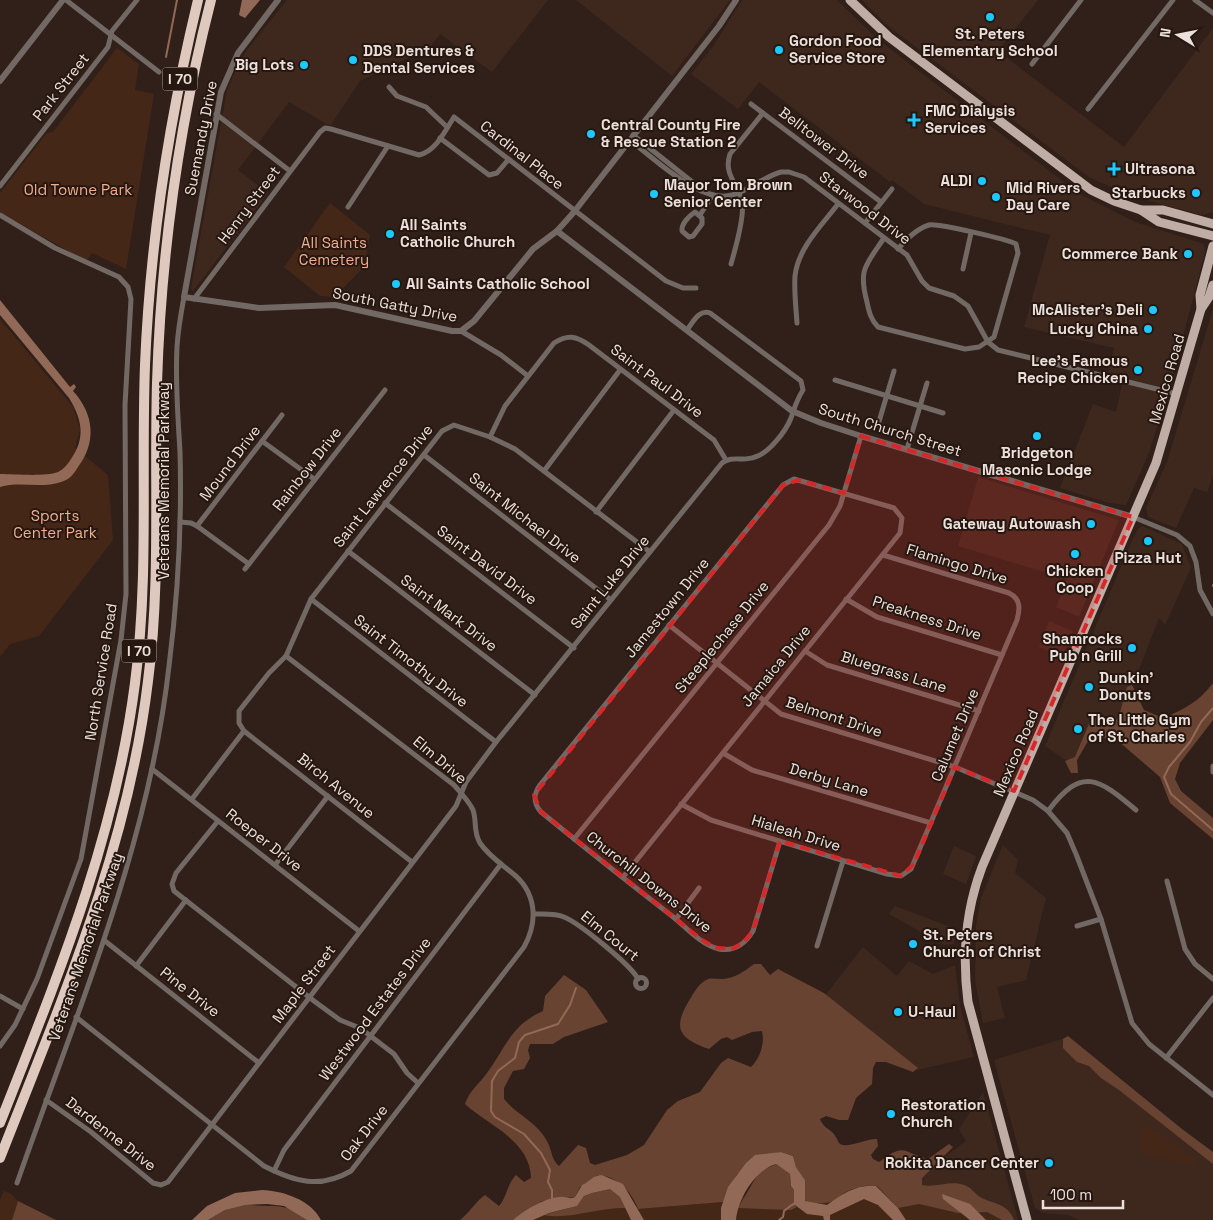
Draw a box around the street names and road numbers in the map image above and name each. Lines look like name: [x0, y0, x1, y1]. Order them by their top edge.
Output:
street label: Park Street: [28, 49, 93, 124]
road number: I 70: [162, 68, 198, 90]
street label: Suemandy Drive: [180, 79, 221, 197]
street label: Belltower Drive: [775, 102, 873, 183]
street label: Cardinal Place: [477, 116, 568, 193]
street label: Henry Street: [213, 162, 284, 247]
street label: Starwood Drive: [816, 167, 915, 248]
street label: South Gatty Drive: [331, 283, 459, 326]
street label: Mexico Road: [1145, 332, 1188, 426]
street label: Saint Paul Drive: [607, 340, 707, 422]
street label: Veterans Memorial Parkway: [154, 382, 173, 580]
street label: South Church Street: [816, 399, 964, 460]
street label: Saint Lawrence Drive: [329, 420, 437, 551]
street label: Mound Drive: [195, 421, 264, 504]
street label: Rainbow Drive: [268, 423, 345, 515]
street label: Saint Michael Drive: [466, 468, 585, 567]
street label: Saint David Drive: [433, 521, 541, 609]
street label: Saint Luke Drive: [566, 531, 653, 632]
street label: Flamingo Drive: [904, 539, 1010, 588]
street label: Jamestown Drive: [620, 554, 713, 662]
street label: Saint Mark Drive: [397, 570, 502, 655]
street label: Steeplechase Drive: [670, 577, 773, 697]
street label: Preakness Drive: [870, 591, 984, 644]
street label: North Service Road: [80, 602, 121, 742]
street label: Saint Timothy Drive: [350, 610, 472, 711]
street label: Jamaica Drive: [737, 621, 814, 710]
road number: I 70: [122, 640, 156, 662]
street label: Bluegrass Lane: [839, 646, 950, 697]
street label: Calumet Drive: [926, 685, 983, 784]
street label: Belmont Drive: [784, 692, 885, 741]
street label: Mexico Road: [989, 706, 1042, 799]
street label: Elm Drive: [409, 732, 471, 788]
street label: Birch Avenue: [294, 749, 379, 823]
street label: Derby Lane: [787, 758, 871, 801]
street label: Roeper Drive: [222, 804, 306, 875]
street label: Hialeah Drive: [749, 810, 843, 855]
street label: Churchill Downs Drive: [583, 827, 716, 937]
street label: Veterans Memorial Parkway: [44, 850, 127, 1044]
street label: Elm Court: [577, 906, 643, 965]
street label: Westwood Estates Drive: [314, 933, 435, 1084]
street label: Maple Street: [268, 941, 339, 1027]
street label: Pine Drive: [157, 962, 224, 1021]
street label: Dardenne Drive: [62, 1092, 160, 1175]
street label: Oak Drive: [336, 1101, 392, 1165]

